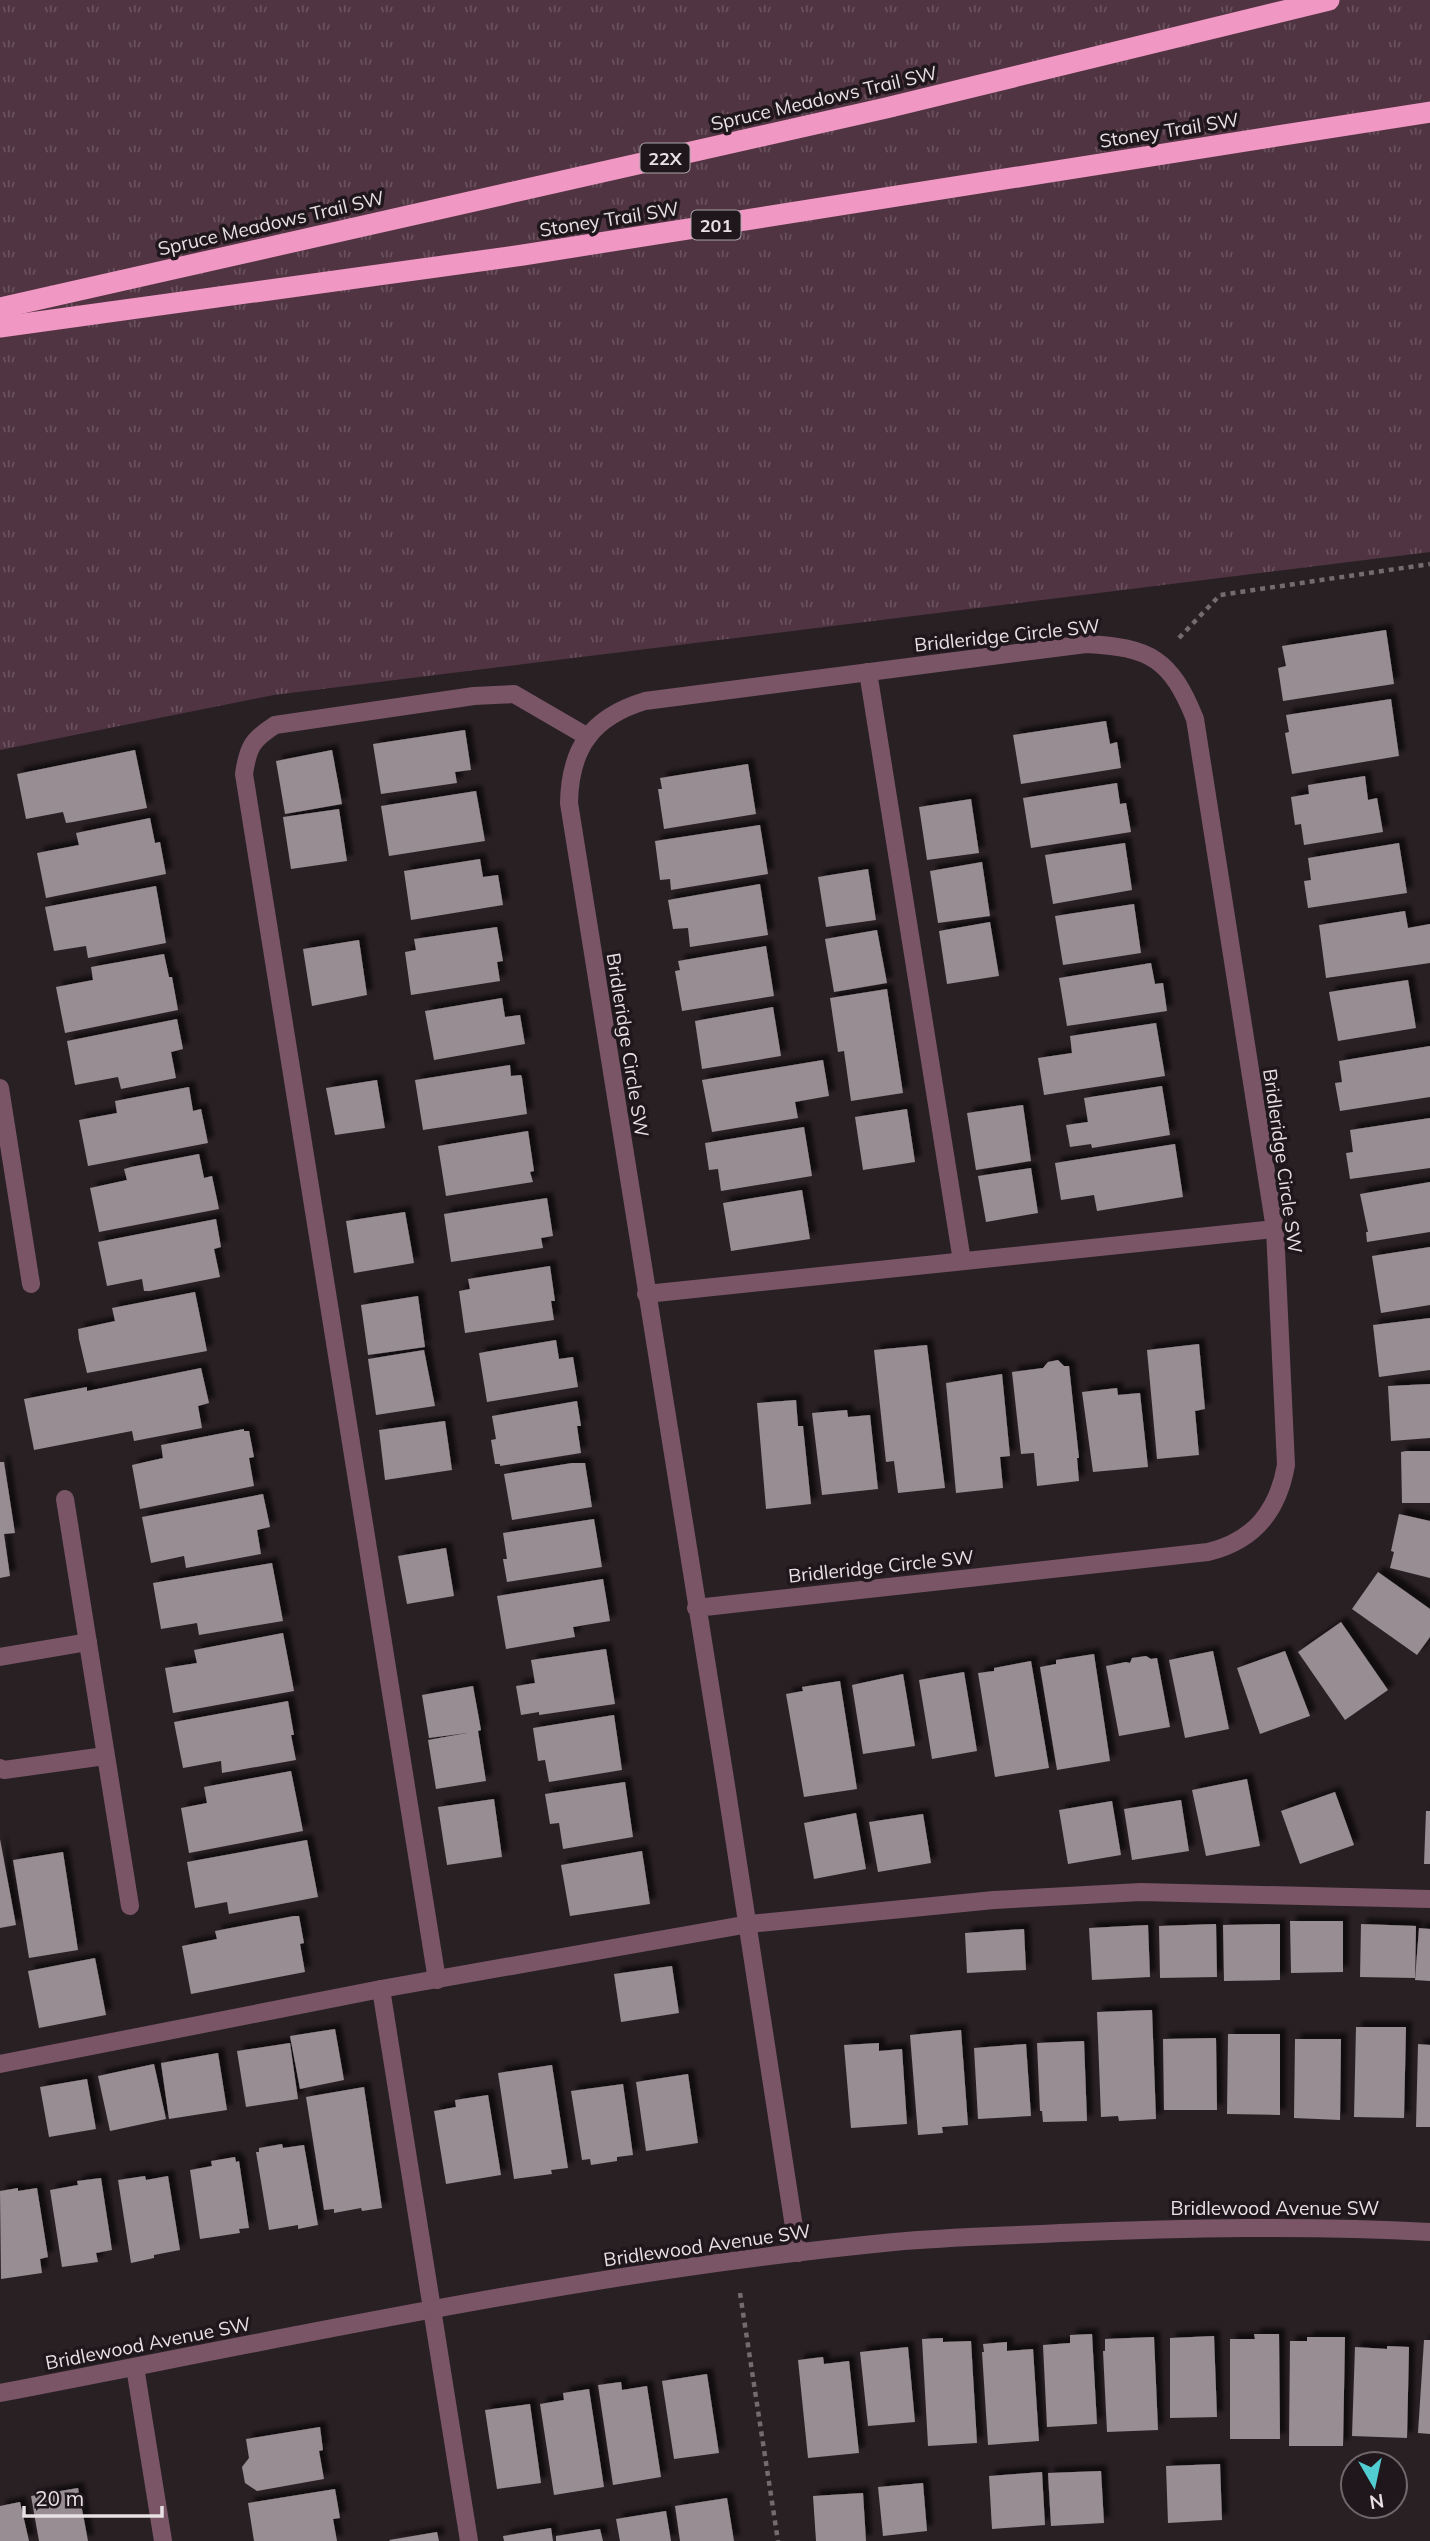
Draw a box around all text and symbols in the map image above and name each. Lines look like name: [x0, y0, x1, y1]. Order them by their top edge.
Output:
street label: Spruce Meadows Trail SW: [709, 60, 939, 136]
street label: Stoney Trail SW: [1098, 107, 1240, 153]
road number: 22X: [640, 144, 690, 173]
street label: Spruce Meadows Trail SW: [156, 185, 386, 261]
street label: Stoney Trail SW: [538, 196, 680, 242]
road number: 201: [692, 210, 740, 240]
street label: Bridleridge Circle SW: [913, 613, 1101, 657]
street label: Bridleridge Circle SW: [602, 951, 654, 1139]
street label: Bridleridge Circle SW: [1258, 1067, 1308, 1255]
street label: Bridleridge Circle SW: [787, 1544, 975, 1588]
street label: Bridlewood Avenue SW: [1171, 2196, 1379, 2220]
street label: Bridlewood Avenue SW: [602, 2219, 812, 2271]
street label: Bridlewood Avenue SW: [43, 2311, 253, 2375]
north arrow: [1339, 2450, 1409, 2520]
scale bar: [24, 2474, 163, 2518]
text: 20 m: [35, 2485, 84, 2511]
text: N: [1368, 2489, 1386, 2515]

